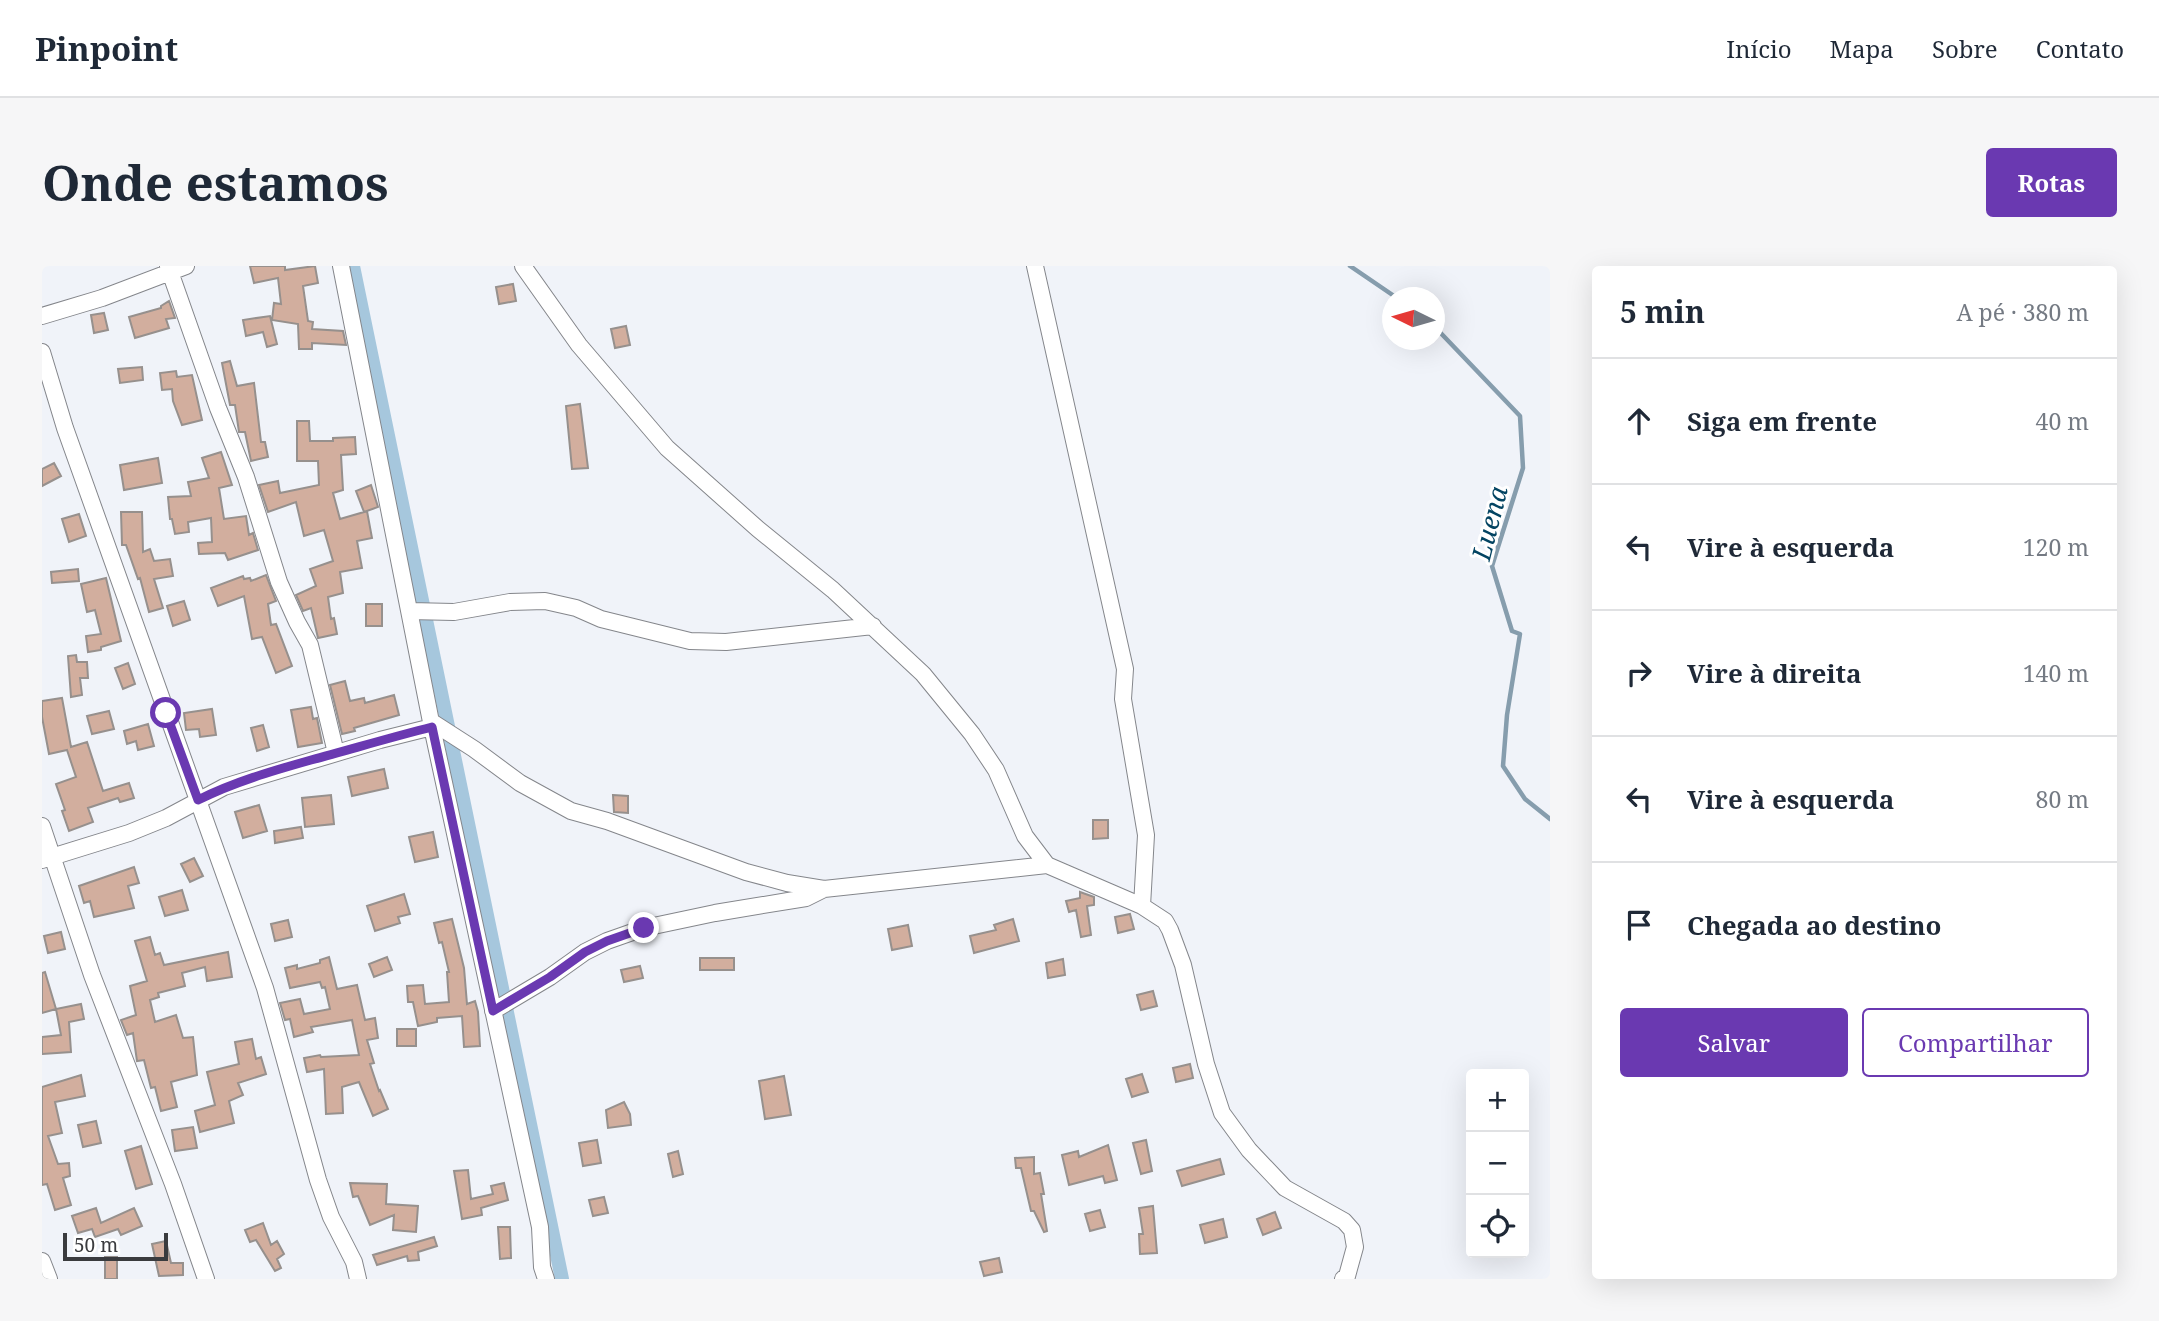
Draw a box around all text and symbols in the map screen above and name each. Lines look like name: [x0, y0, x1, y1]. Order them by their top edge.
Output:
text: Pinpoint: [35, 26, 178, 71]
text: Início: [1726, 32, 1792, 65]
text: Mapa: [1830, 32, 1894, 65]
text: Sobre: [1932, 32, 1998, 65]
text: Contato: [2036, 32, 2124, 65]
button: Rotas: [1986, 148, 2117, 217]
text: Onde estamos: [42, 149, 389, 215]
north arrow: [1382, 287, 1445, 350]
text: 5 min: [1620, 291, 1705, 332]
text: A pé · 380 m: [1956, 296, 2089, 328]
icon: ahead: [1620, 402, 1658, 440]
text: Siga em frente: [1687, 403, 1877, 439]
text: 40 m: [2036, 405, 2089, 437]
water label: Luena: [1462, 482, 1516, 565]
icon: left: [1620, 528, 1658, 566]
text: Vire à esquerda: [1687, 529, 1894, 565]
text: 120 m: [2023, 531, 2089, 563]
icon: right: [1620, 654, 1658, 692]
text: Vire à direita: [1687, 655, 1862, 691]
text: 140 m: [2023, 657, 2089, 689]
route start: [150, 697, 181, 728]
icon: left: [1620, 780, 1658, 818]
text: Vire à esquerda: [1687, 781, 1894, 817]
text: 80 m: [2036, 783, 2089, 815]
icon: arrive: [1620, 906, 1658, 944]
text: Chegada ao destino: [1687, 907, 1942, 943]
route end: [628, 912, 659, 943]
button: Salvar: [1620, 1008, 1848, 1077]
button: Compartilhar: [1862, 1008, 2089, 1077]
map controls: [1466, 1069, 1529, 1258]
button: +: [1466, 1069, 1529, 1132]
button: −: [1466, 1132, 1529, 1195]
button: locate: [1466, 1195, 1529, 1258]
scale bar: [63, 1230, 168, 1262]
text: 50 m: [74, 1232, 118, 1258]

